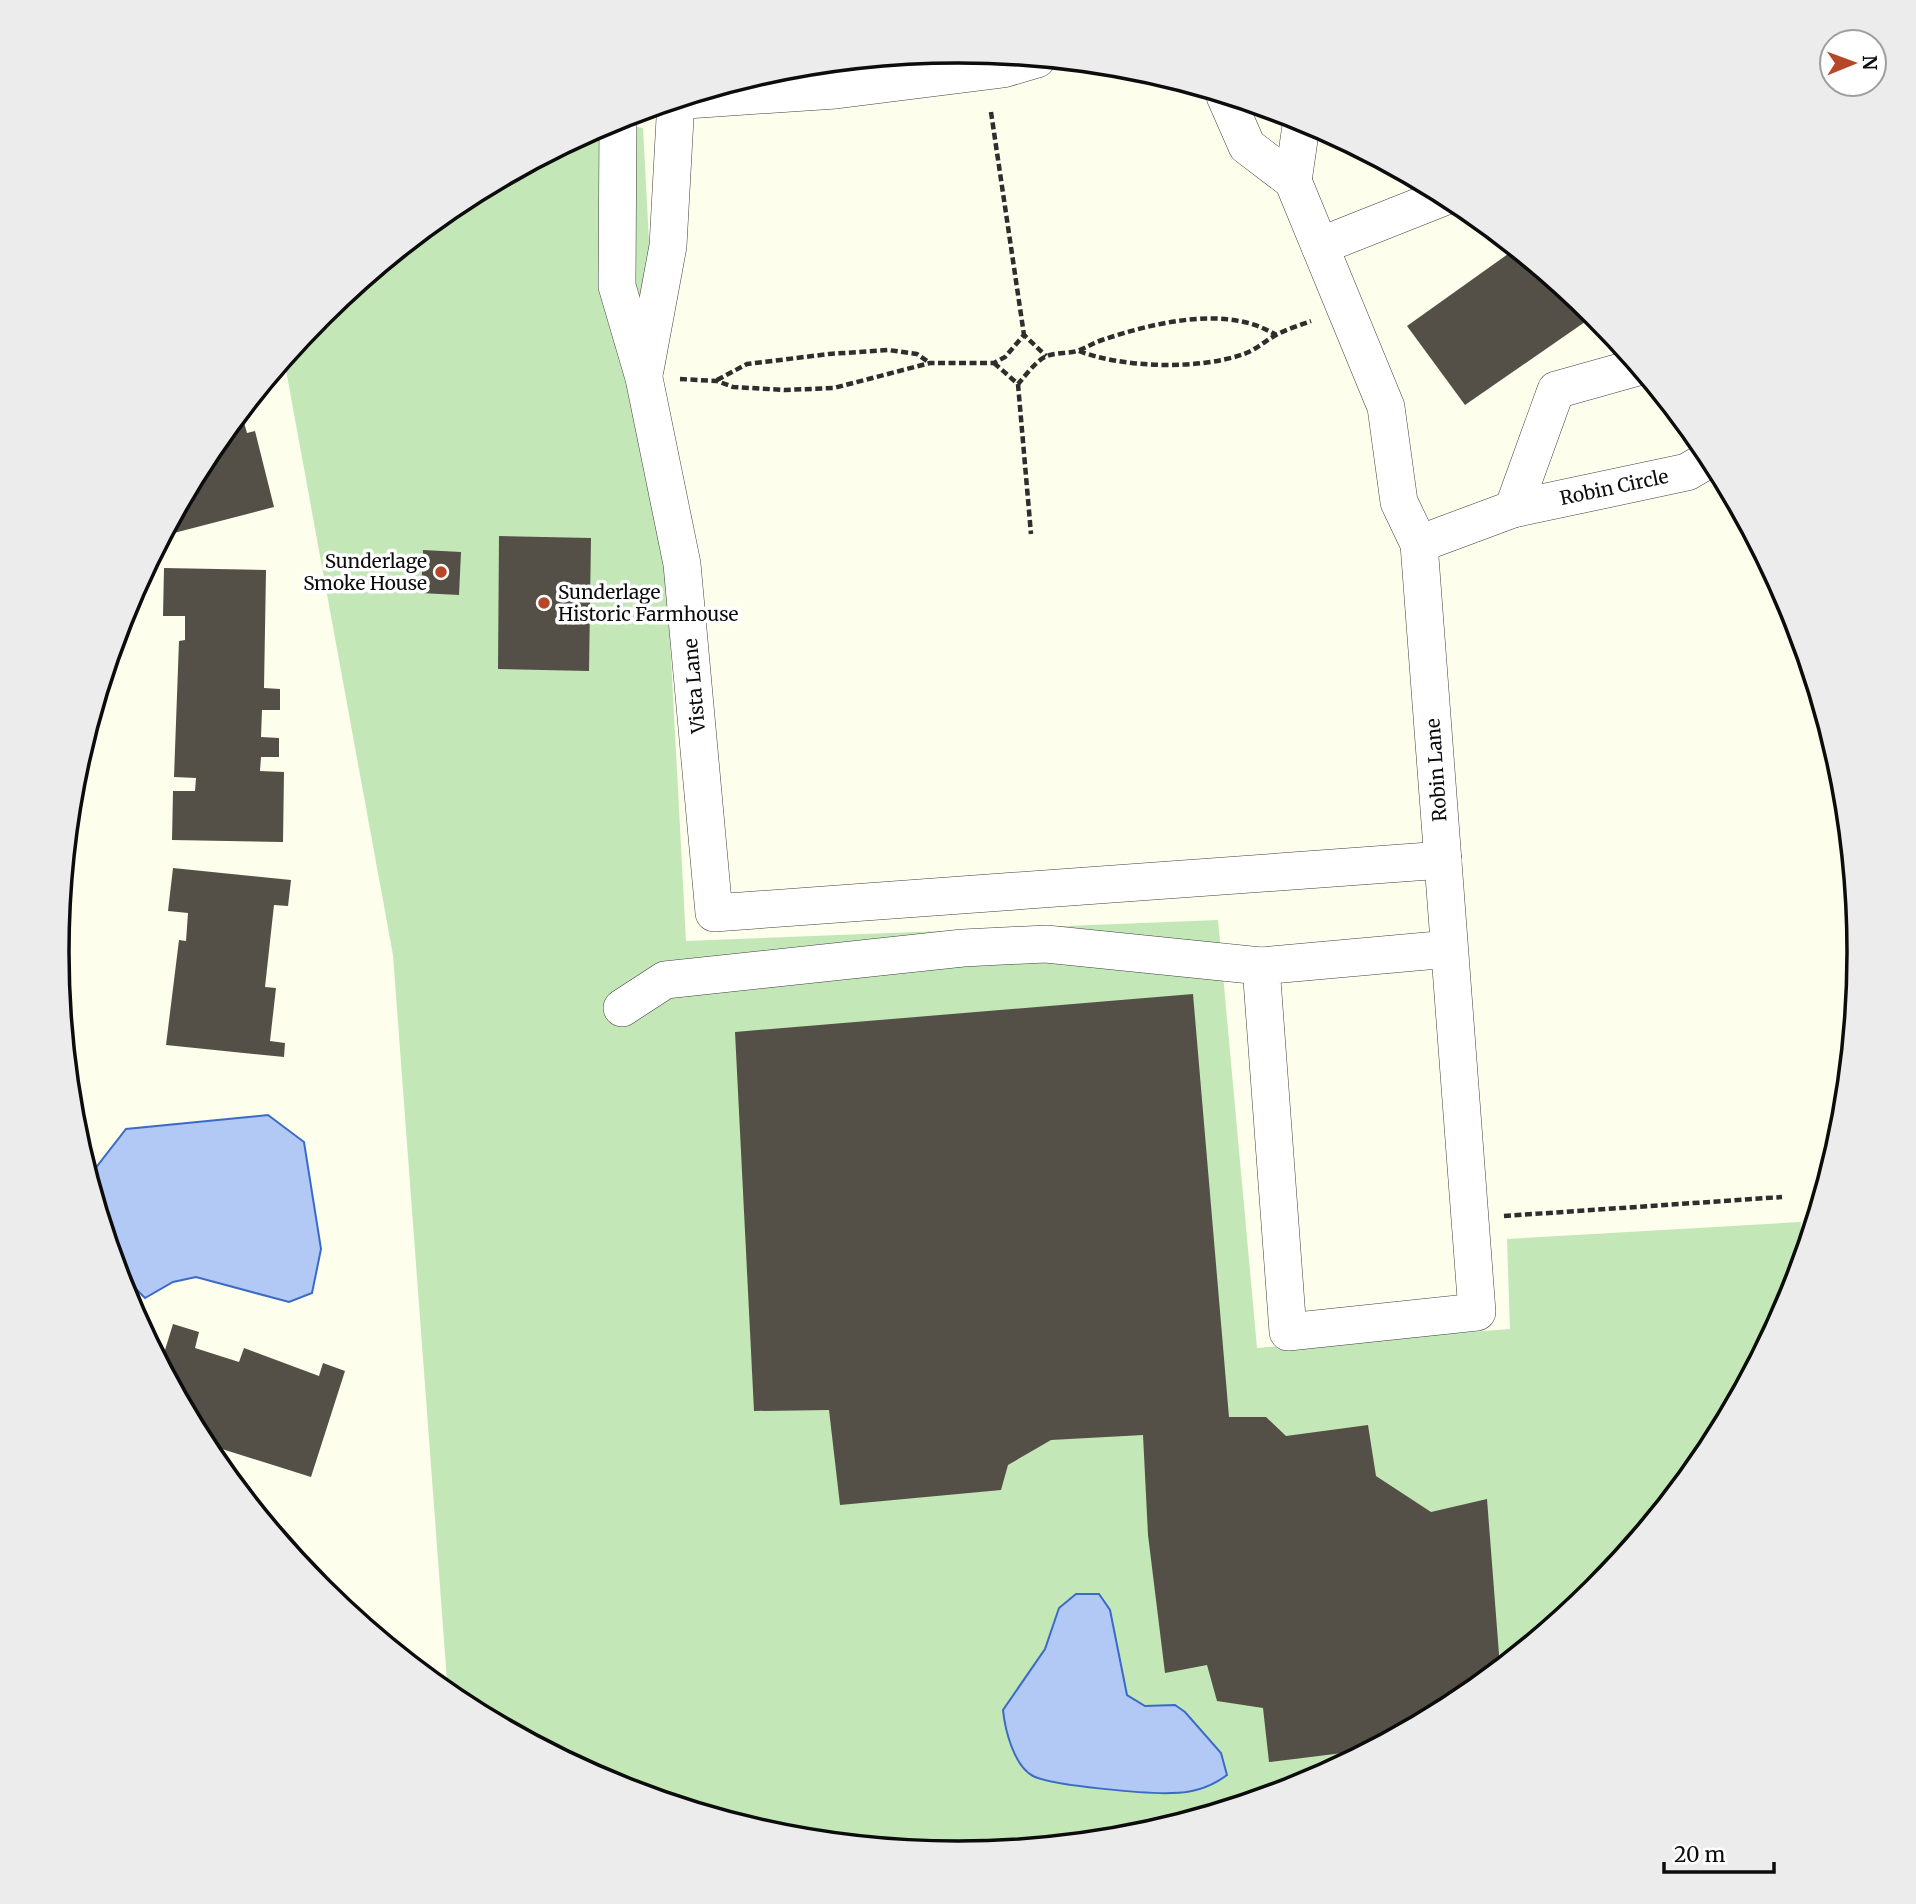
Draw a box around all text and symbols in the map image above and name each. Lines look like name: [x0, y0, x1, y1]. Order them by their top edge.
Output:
north arrow: [1818, 28, 1888, 98]
text: N: [1858, 55, 1882, 70]
street label: Robin Circle: [1558, 464, 1671, 510]
place label: Sunderlage Smoke House: [303, 549, 427, 595]
marker: Sunderlage Smoke House: [433, 564, 449, 580]
place label: Sunderlage Historic Farmhouse: [558, 580, 739, 626]
marker: Sunderlage Historic Farmhouse: [536, 595, 552, 611]
street label: Vista Lane: [678, 637, 710, 736]
street label: Robin Lane: [1420, 717, 1452, 823]
scale bar: [1664, 1830, 1774, 1874]
text: 20 m: [1674, 1841, 1726, 1868]

